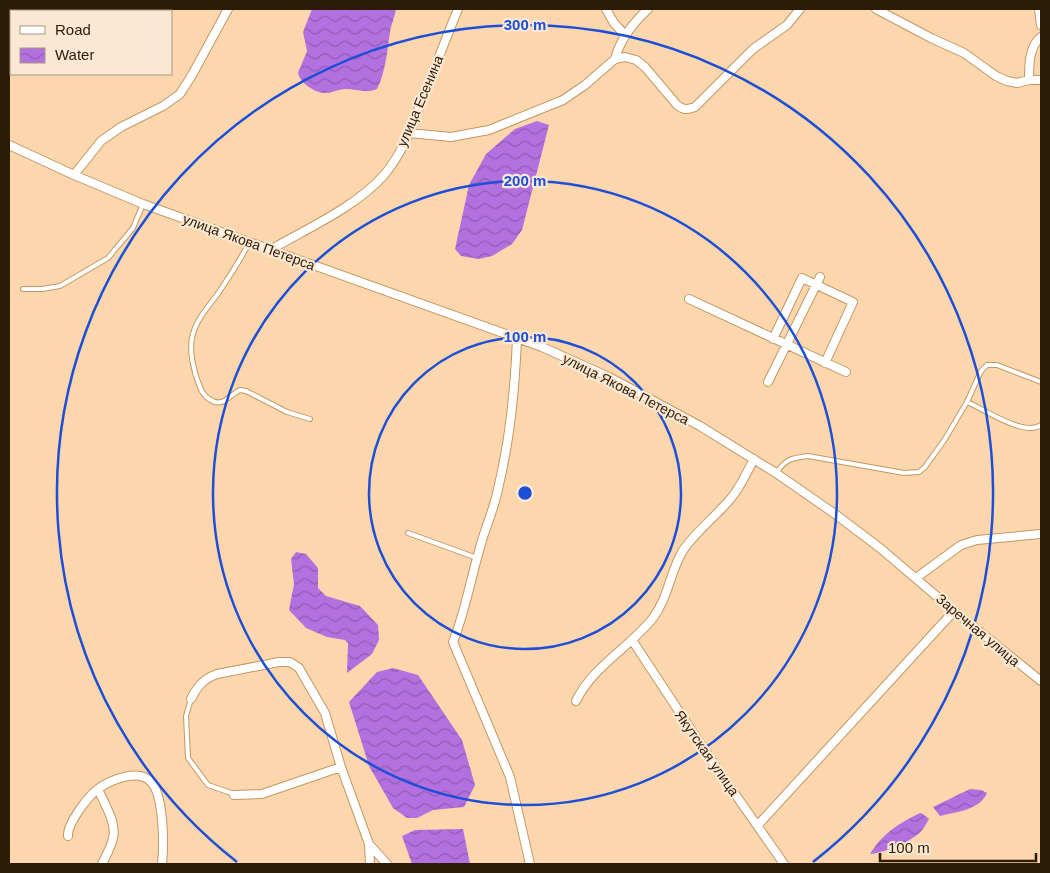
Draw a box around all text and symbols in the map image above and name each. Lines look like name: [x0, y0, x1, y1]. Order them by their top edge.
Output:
legend: [10, 10, 172, 75]
text: 300 m: [504, 16, 546, 33]
text: Road: [55, 21, 91, 38]
text: Water: [55, 46, 94, 63]
street label: улица Есенина: [394, 53, 446, 149]
text: 200 m: [504, 172, 546, 189]
street label: улица Якова Петерса: [181, 211, 317, 273]
text: 100 m: [504, 328, 546, 345]
street label: улица Якова Петерса: [560, 350, 692, 428]
centre of rings: [516, 484, 534, 502]
street label: Заречная улица: [933, 590, 1023, 670]
street label: Якутская улица: [672, 707, 743, 799]
scale bar: [880, 830, 1036, 862]
text: 100 m: [888, 839, 930, 856]

